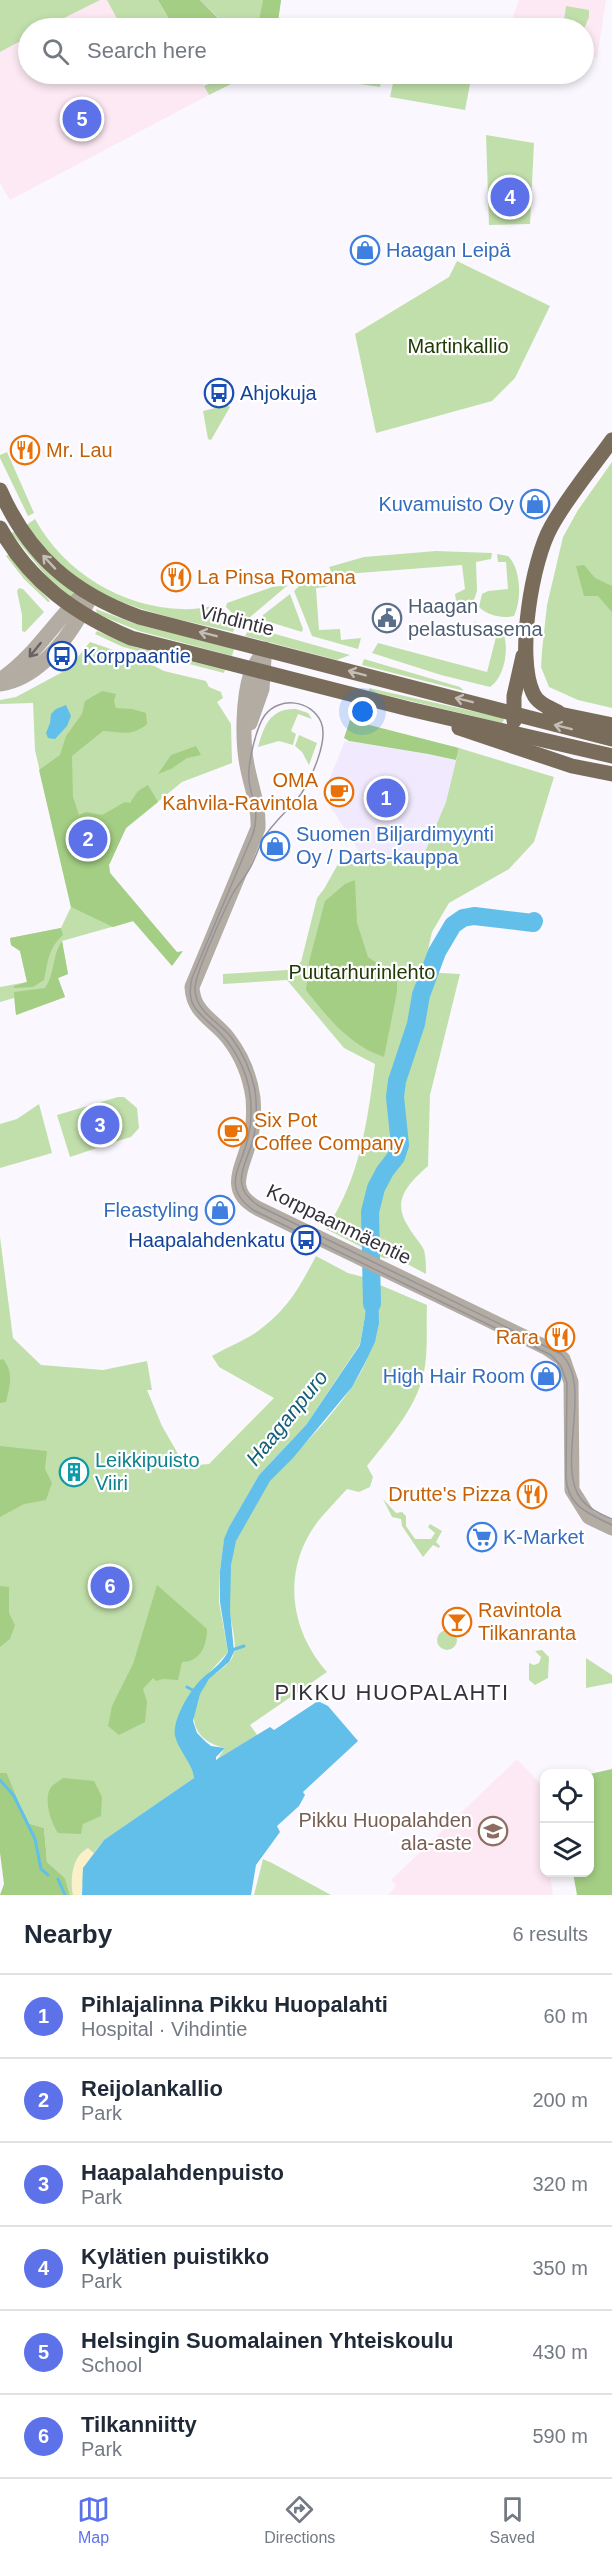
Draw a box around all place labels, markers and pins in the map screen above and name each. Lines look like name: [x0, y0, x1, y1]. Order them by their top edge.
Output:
pin: 5: [62, 96, 101, 142]
pin: 4: [490, 174, 530, 220]
shop icon: Haagan Leipä: [349, 234, 381, 266]
place label: Haagan Leipä: [386, 239, 511, 261]
bus stop icon: Ahjokuja: [203, 377, 235, 409]
place label: Ahjokuja: [240, 382, 318, 404]
restaurant icon: Mr. Lau: [9, 434, 41, 466]
place label: Mr. Lau: [46, 439, 113, 461]
shop icon: Kuvamuisto Oy: [519, 488, 551, 520]
place label: Kuvamuisto Oy: [378, 493, 514, 515]
restaurant icon: La Pinsa Romana: [160, 561, 192, 593]
place label: La Pinsa Romana: [197, 566, 357, 588]
place label: Haagan pelastusasema: [408, 595, 543, 640]
public building icon: Haagan pelastusasema: [371, 602, 403, 634]
bus stop icon: Korppaantie: [46, 640, 78, 672]
place label: Korppaantie: [83, 645, 191, 667]
place label: OMA Kahvila-Ravintola: [162, 769, 319, 814]
cafe icon: OMA Kahvila-Ravintola: [323, 776, 355, 808]
pin: 1: [366, 776, 406, 820]
pin: 2: [68, 816, 107, 862]
place label: Suomen Biljardimyynti Oy / Darts-kauppa: [296, 823, 494, 868]
shop icon: Suomen Biljardimyynti Oy / Darts-kauppa: [259, 830, 291, 862]
pin: 3: [80, 1102, 120, 1148]
place label: Six Pot Coffee Company: [254, 1109, 404, 1154]
cafe icon: Six Pot Coffee Company: [217, 1116, 249, 1148]
shop icon: Fleastyling: [204, 1194, 236, 1226]
place label: Fleastyling: [103, 1199, 199, 1221]
bus stop icon: Haapalahdenkatu: [290, 1224, 322, 1256]
place label: Haapalahdenkatu: [128, 1229, 285, 1251]
restaurant icon: Rara: [544, 1321, 576, 1353]
place label: Rara: [496, 1326, 540, 1348]
shop icon: High Hair Room: [530, 1360, 562, 1392]
place label: High Hair Room: [383, 1365, 525, 1387]
place label: Leikkipuisto Viiri: [95, 1449, 200, 1494]
building icon: Leikkipuisto Viiri: [58, 1456, 90, 1488]
restaurant icon: Drutte's Pizza: [516, 1478, 548, 1510]
place label: Drutte's Pizza: [388, 1483, 512, 1505]
supermarket icon: K-Market: [466, 1521, 498, 1553]
place label: K-Market: [503, 1526, 585, 1548]
pin: 6: [90, 1564, 130, 1608]
place label: Ravintola Tilkanranta: [478, 1599, 577, 1644]
bar icon: Ravintola Tilkanranta: [441, 1606, 473, 1638]
place label: Pikku Huopalahden ala-aste: [299, 1809, 472, 1854]
school or university icon: Pikku Huopalahden ala-aste: [477, 1815, 509, 1847]

